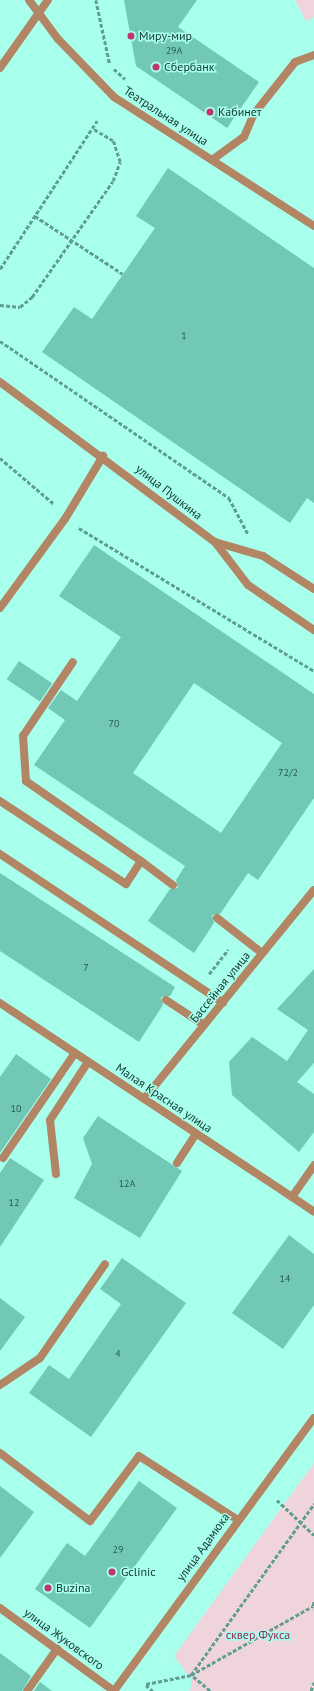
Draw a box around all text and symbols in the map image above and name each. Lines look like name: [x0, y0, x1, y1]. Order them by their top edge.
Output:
place label: Миру-мир: [139, 29, 192, 43]
marker: Миру-мир: [126, 31, 136, 41]
house number: 29А: [166, 45, 182, 57]
place label: Сбербанк: [164, 60, 214, 74]
marker: Сбербанк: [151, 62, 161, 72]
street label: Театральная улица: [121, 83, 211, 149]
place label: Кабинет: [218, 105, 262, 119]
marker: Кабинет: [205, 107, 215, 117]
house number: 1: [181, 330, 187, 342]
street label: улица Пушкина: [133, 461, 205, 523]
house number: 70: [109, 718, 119, 730]
house number: 72/2: [278, 767, 298, 779]
street label: Бассейная улица: [187, 949, 253, 1025]
house number: 7: [83, 962, 89, 974]
street label: Малая Красная улица: [113, 1060, 215, 1136]
house number: 10: [11, 1103, 21, 1115]
house number: 12А: [119, 1178, 135, 1190]
house number: 12: [9, 1197, 19, 1209]
house number: 14: [280, 1273, 290, 1285]
house number: 4: [115, 1348, 121, 1360]
street label: улица Адамюка: [173, 1510, 233, 1584]
house number: 29: [113, 1544, 123, 1556]
place label: Gclinic: [121, 1565, 156, 1579]
marker: Gclinic: [106, 1566, 118, 1578]
place label: Buzina: [56, 1581, 91, 1595]
marker: Buzina: [43, 1583, 53, 1593]
street label: улица Жуковского: [21, 1605, 107, 1673]
park label: cквер Фукса: [226, 1628, 290, 1642]

